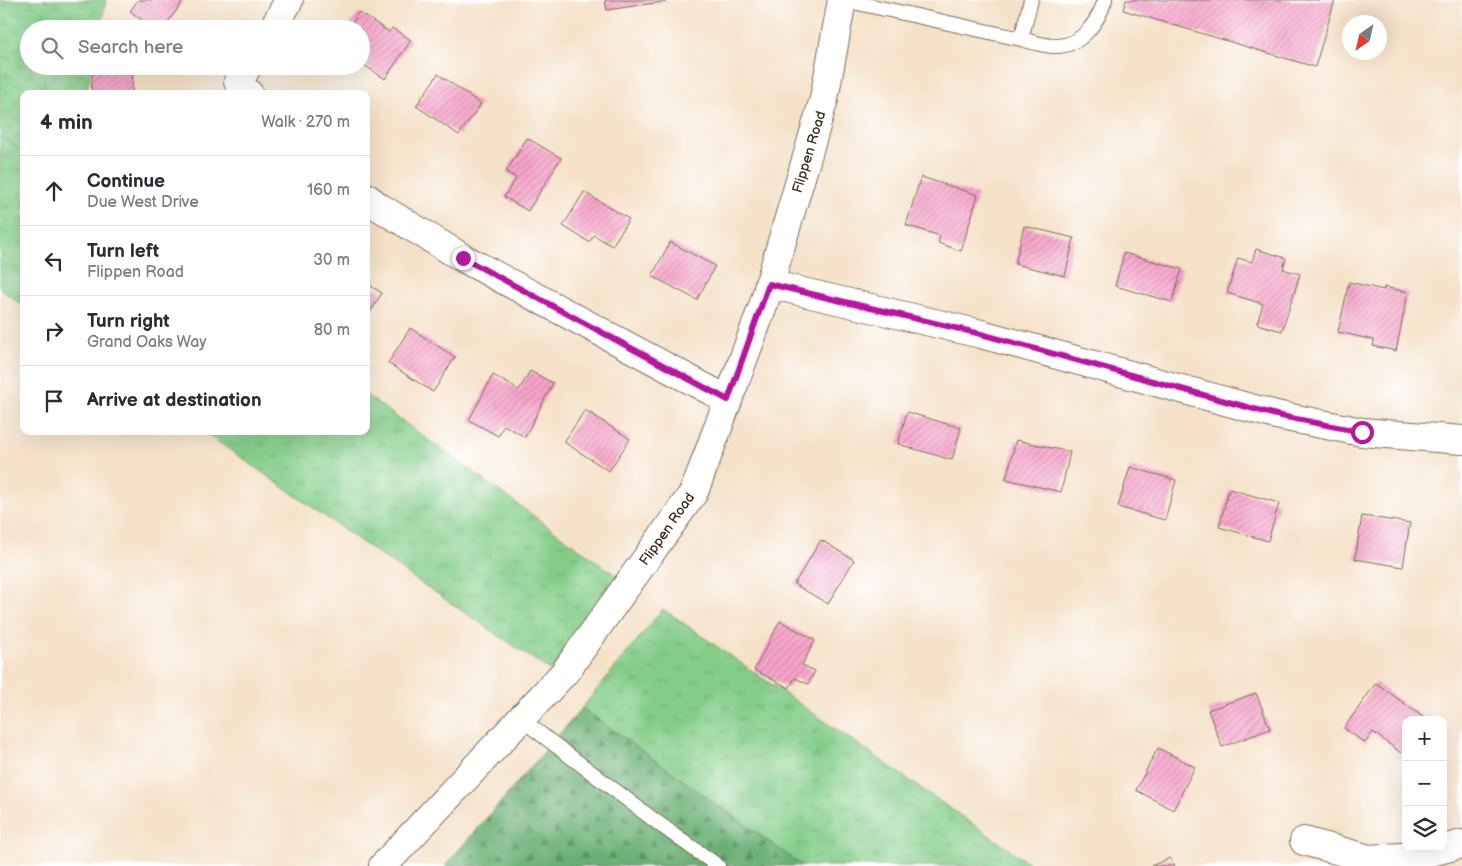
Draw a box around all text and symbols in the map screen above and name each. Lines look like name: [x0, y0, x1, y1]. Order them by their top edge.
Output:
north arrow: [1342, 15, 1387, 60]
search box: [20, 20, 370, 75]
icon: search: [38, 34, 66, 62]
text: Search here: [78, 36, 183, 59]
street label: Flippen Road: [788, 109, 830, 195]
text: 4 min: [40, 110, 93, 135]
text: Walk · 270 m: [261, 113, 350, 132]
text: Continue: [87, 170, 165, 193]
icon: ahead: [40, 177, 68, 205]
text: 160 m: [307, 181, 350, 200]
text: Due West Drive: [87, 193, 199, 212]
text: Turn left: [87, 240, 159, 263]
icon: left: [40, 247, 68, 275]
route end: [452, 247, 475, 270]
text: 30 m: [313, 251, 350, 270]
text: Flippen Road: [87, 263, 184, 282]
text: Turn right: [87, 310, 170, 333]
icon: right: [40, 317, 68, 345]
text: 80 m: [314, 321, 350, 340]
text: Grand Oaks Way: [87, 333, 206, 352]
icon: arrive: [40, 387, 68, 415]
text: Arrive at destination: [87, 389, 262, 412]
route start: [1351, 421, 1374, 444]
street label: Flippen Road: [636, 489, 698, 569]
map controls: [1402, 716, 1447, 851]
button: +: [1402, 716, 1447, 761]
button: −: [1402, 761, 1447, 806]
button: layers: [1402, 806, 1447, 851]

